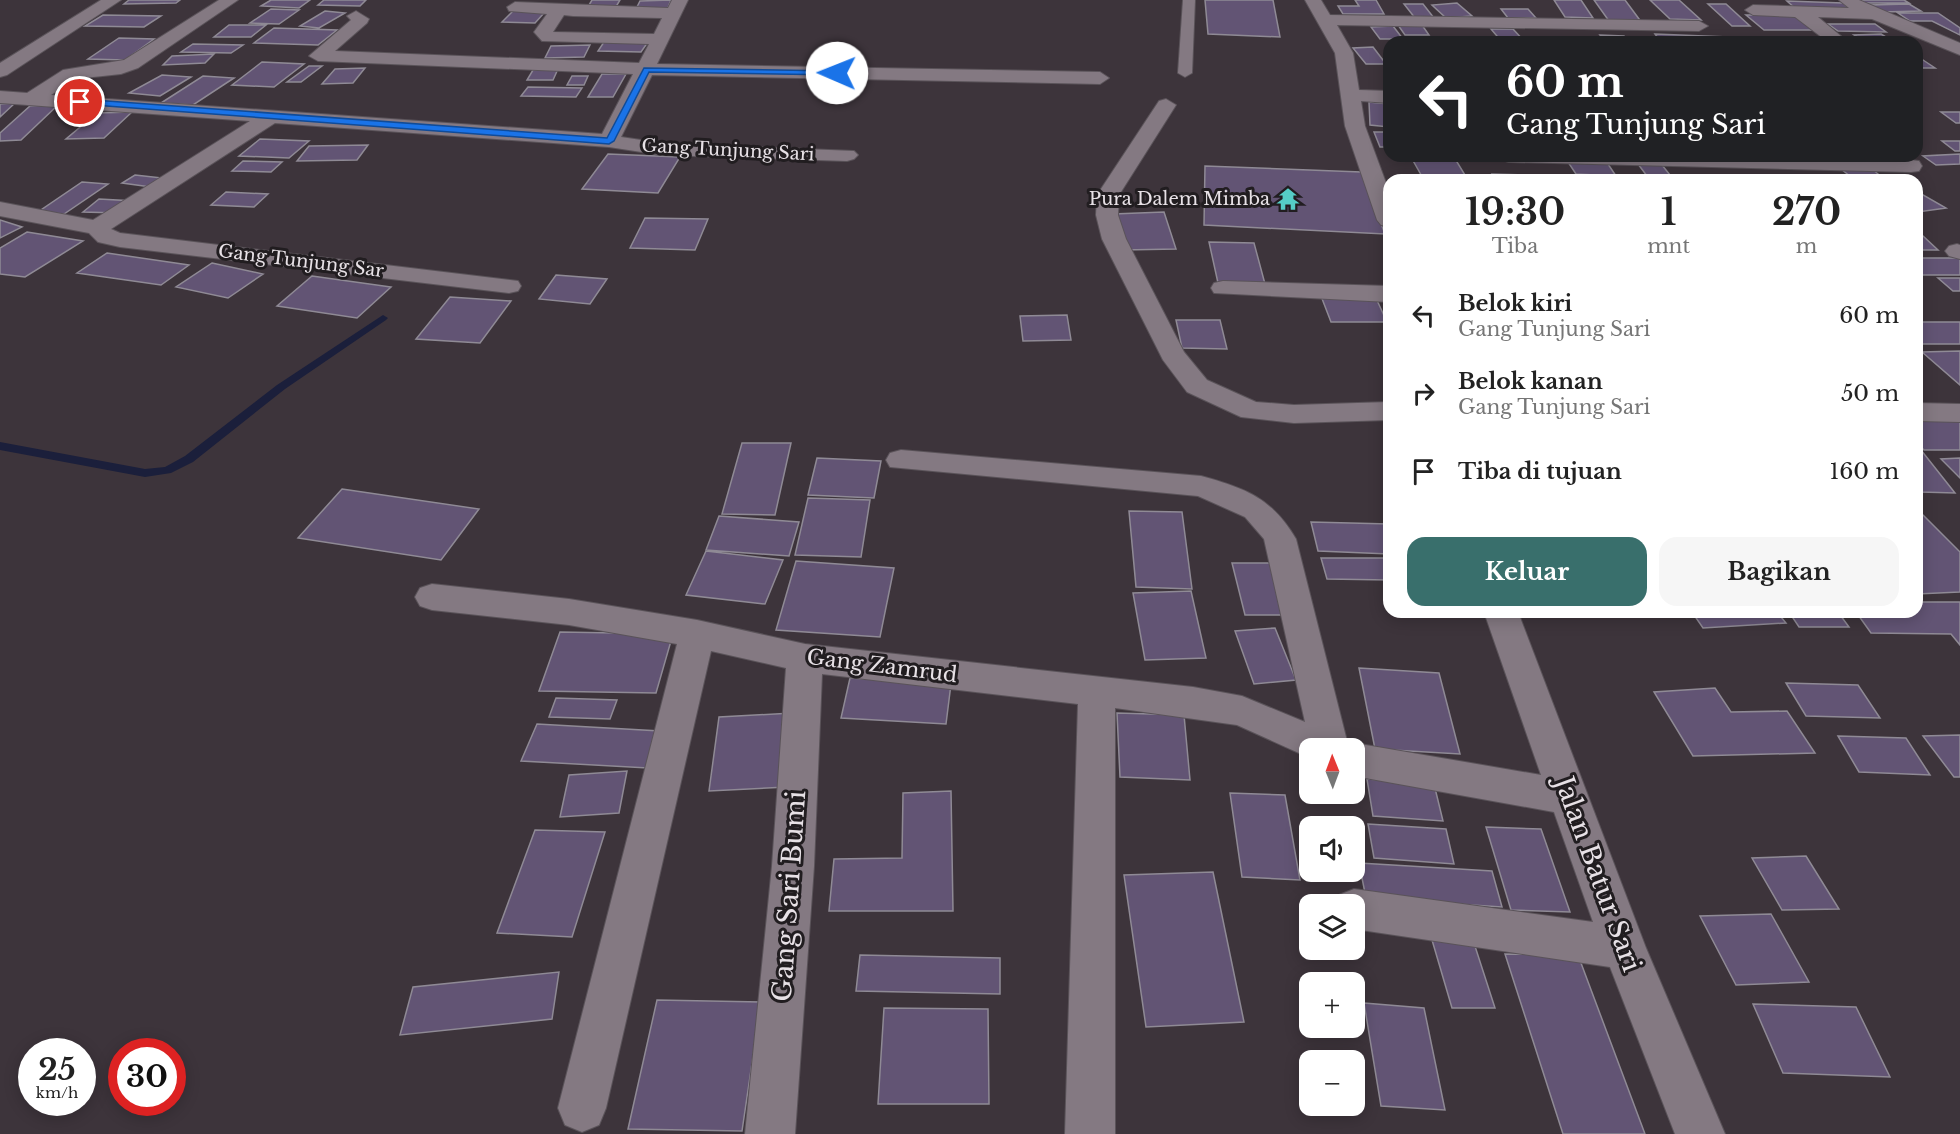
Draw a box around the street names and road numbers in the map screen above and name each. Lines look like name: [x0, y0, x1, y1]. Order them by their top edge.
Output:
street label: Gang Tunjung Sari: [641, 134, 815, 166]
street label: Gang Tunjung Sar: [217, 240, 386, 282]
street label: Gang Zamrud: [805, 644, 959, 688]
street label: Jalan Batur Sari: [1547, 769, 1648, 976]
street label: Gang Sari Bumi: [766, 789, 812, 1003]

